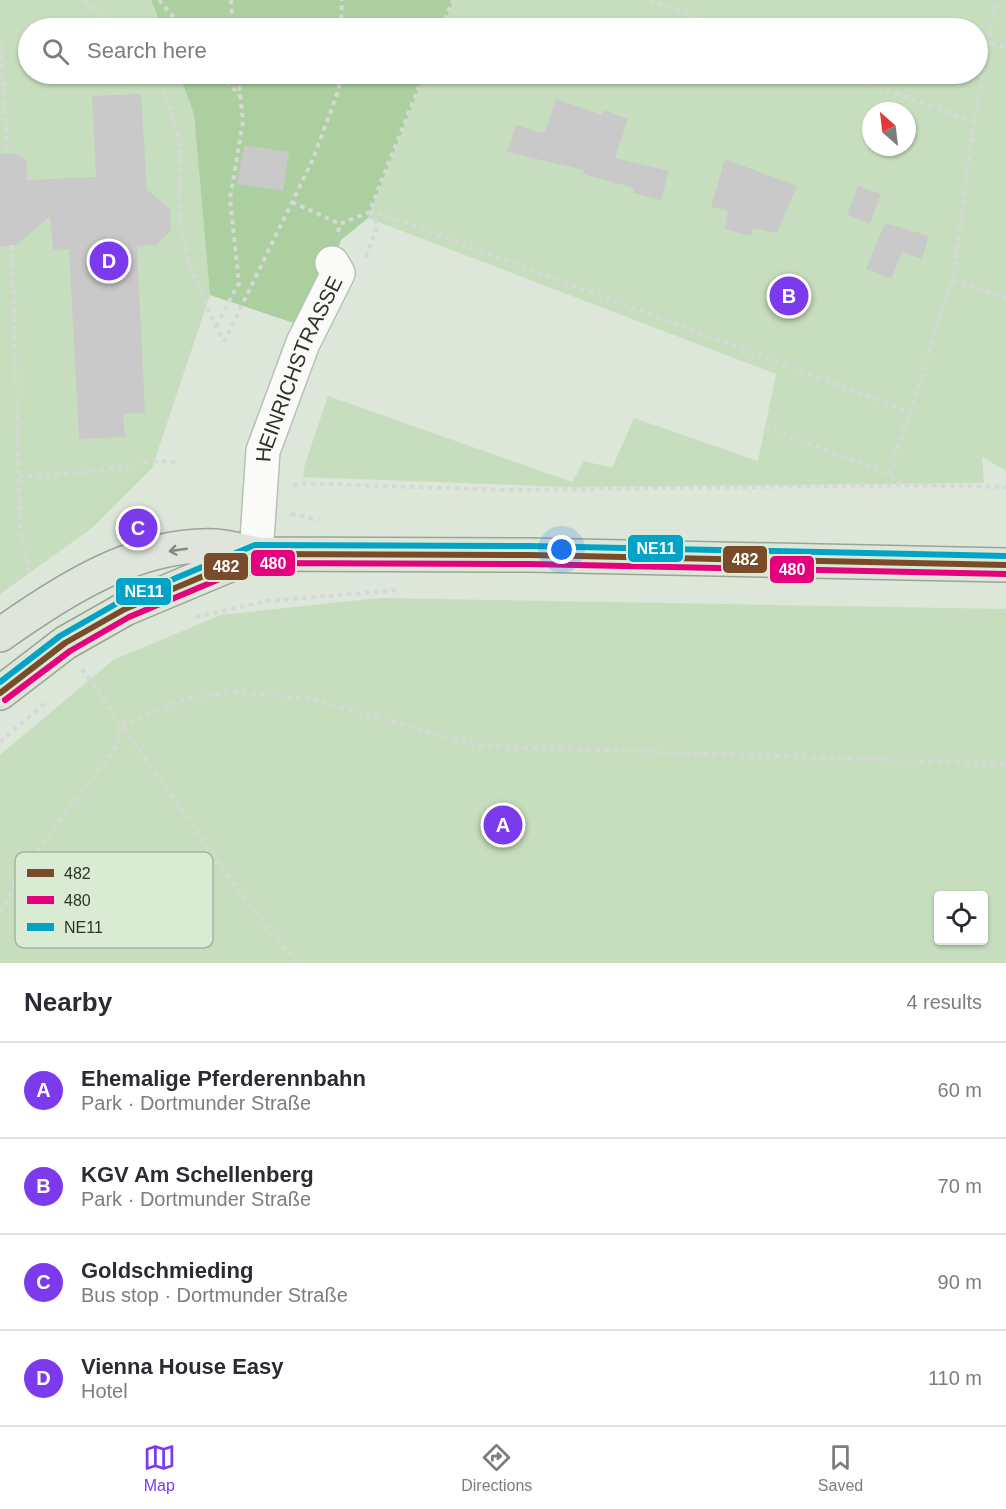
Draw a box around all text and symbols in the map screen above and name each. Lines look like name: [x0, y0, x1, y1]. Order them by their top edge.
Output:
search box: [18, 18, 988, 84]
icon: search: [39, 35, 72, 68]
text: Search here: [87, 38, 207, 63]
north arrow: [862, 102, 916, 156]
pin: D: [90, 238, 128, 284]
street label: HEINRICHSTRASSE: [251, 272, 346, 463]
pin: B: [770, 274, 808, 318]
pin: C: [118, 506, 158, 550]
line badge: NE11: [627, 534, 684, 563]
your location: [547, 535, 576, 564]
text: NE11: [636, 540, 676, 557]
one-way arrow: [168, 545, 188, 556]
line badge: 482: [722, 545, 768, 574]
line badge: 480: [250, 549, 296, 577]
text: 482: [732, 551, 758, 568]
line badge: 482: [203, 552, 249, 581]
text: 480: [260, 555, 286, 572]
line badge: 480: [769, 555, 815, 584]
text: 482: [213, 558, 239, 575]
text: 480: [779, 561, 805, 578]
line badge: NE11: [115, 577, 172, 606]
text: NE11: [124, 583, 164, 600]
pin: A: [484, 802, 522, 848]
legend: [15, 852, 213, 948]
text: 482: [64, 865, 91, 882]
map controls: [934, 891, 988, 945]
button: locate: [934, 891, 988, 945]
text: 480: [64, 892, 91, 909]
text: NE11: [64, 919, 103, 936]
text: Nearby: [24, 987, 112, 1017]
text: 4 results: [906, 991, 982, 1013]
text: Ehemalige Pferderennbahn: [81, 1066, 366, 1091]
text: A: [36, 1079, 51, 1101]
text: 60 m: [938, 1079, 982, 1101]
text: Park · Dortmunder Straße: [81, 1092, 311, 1114]
text: KGV Am Schellenberg: [81, 1162, 314, 1187]
text: B: [36, 1175, 51, 1197]
text: 70 m: [938, 1175, 982, 1197]
text: Park · Dortmunder Straße: [81, 1188, 311, 1210]
text: Goldschmieding: [81, 1258, 253, 1283]
text: C: [36, 1271, 51, 1293]
text: 90 m: [938, 1271, 982, 1293]
text: Bus stop · Dortmunder Straße: [81, 1284, 348, 1306]
text: Vienna House Easy: [81, 1354, 284, 1379]
text: D: [36, 1367, 51, 1389]
text: 110 m: [928, 1367, 982, 1389]
text: Hotel: [81, 1380, 128, 1402]
tab: Map: [143, 1441, 176, 1495]
tab: Directions: [461, 1441, 532, 1495]
tab: Saved: [818, 1441, 863, 1495]

